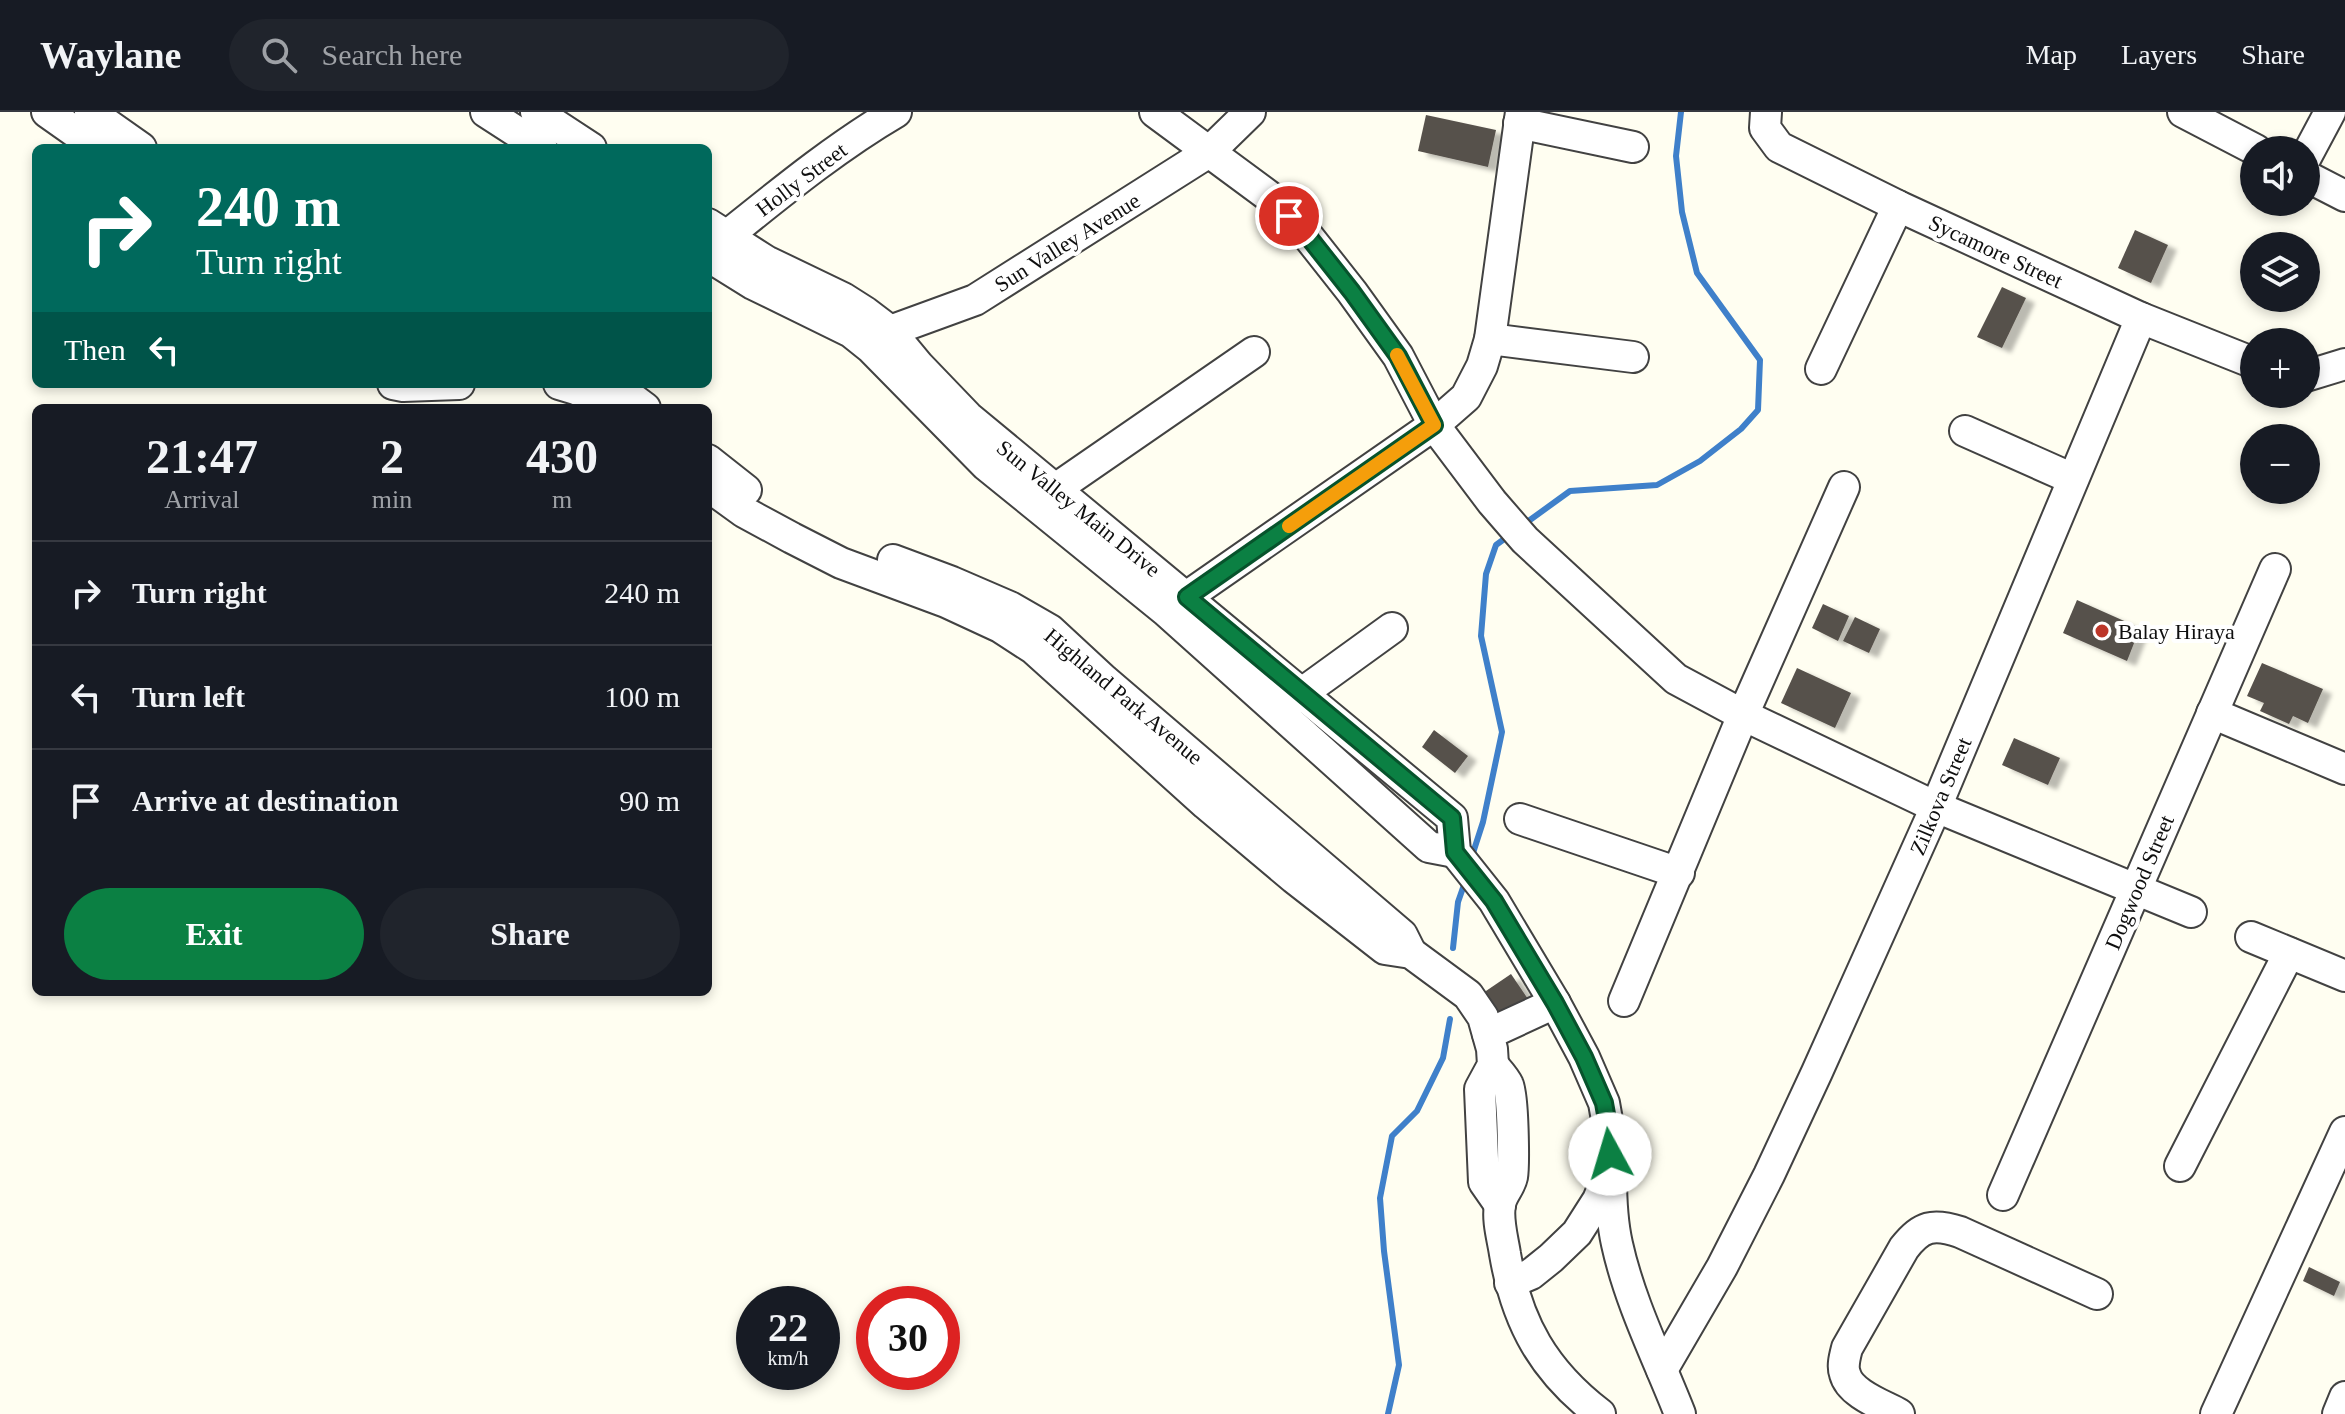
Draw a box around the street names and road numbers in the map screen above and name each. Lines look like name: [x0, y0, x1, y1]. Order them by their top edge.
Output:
street label: Holly Street: [751, 137, 852, 222]
street label: Sun Valley Avenue: [990, 188, 1145, 297]
street label: Sycamore Street: [1925, 210, 2067, 293]
street label: Sun Valley Main Drive: [992, 435, 1165, 582]
street label: Highland Park Avenue: [1040, 623, 1208, 770]
street label: Zilkova Street: [1904, 734, 1976, 859]
street label: Dogwood Street: [2100, 811, 2179, 953]

